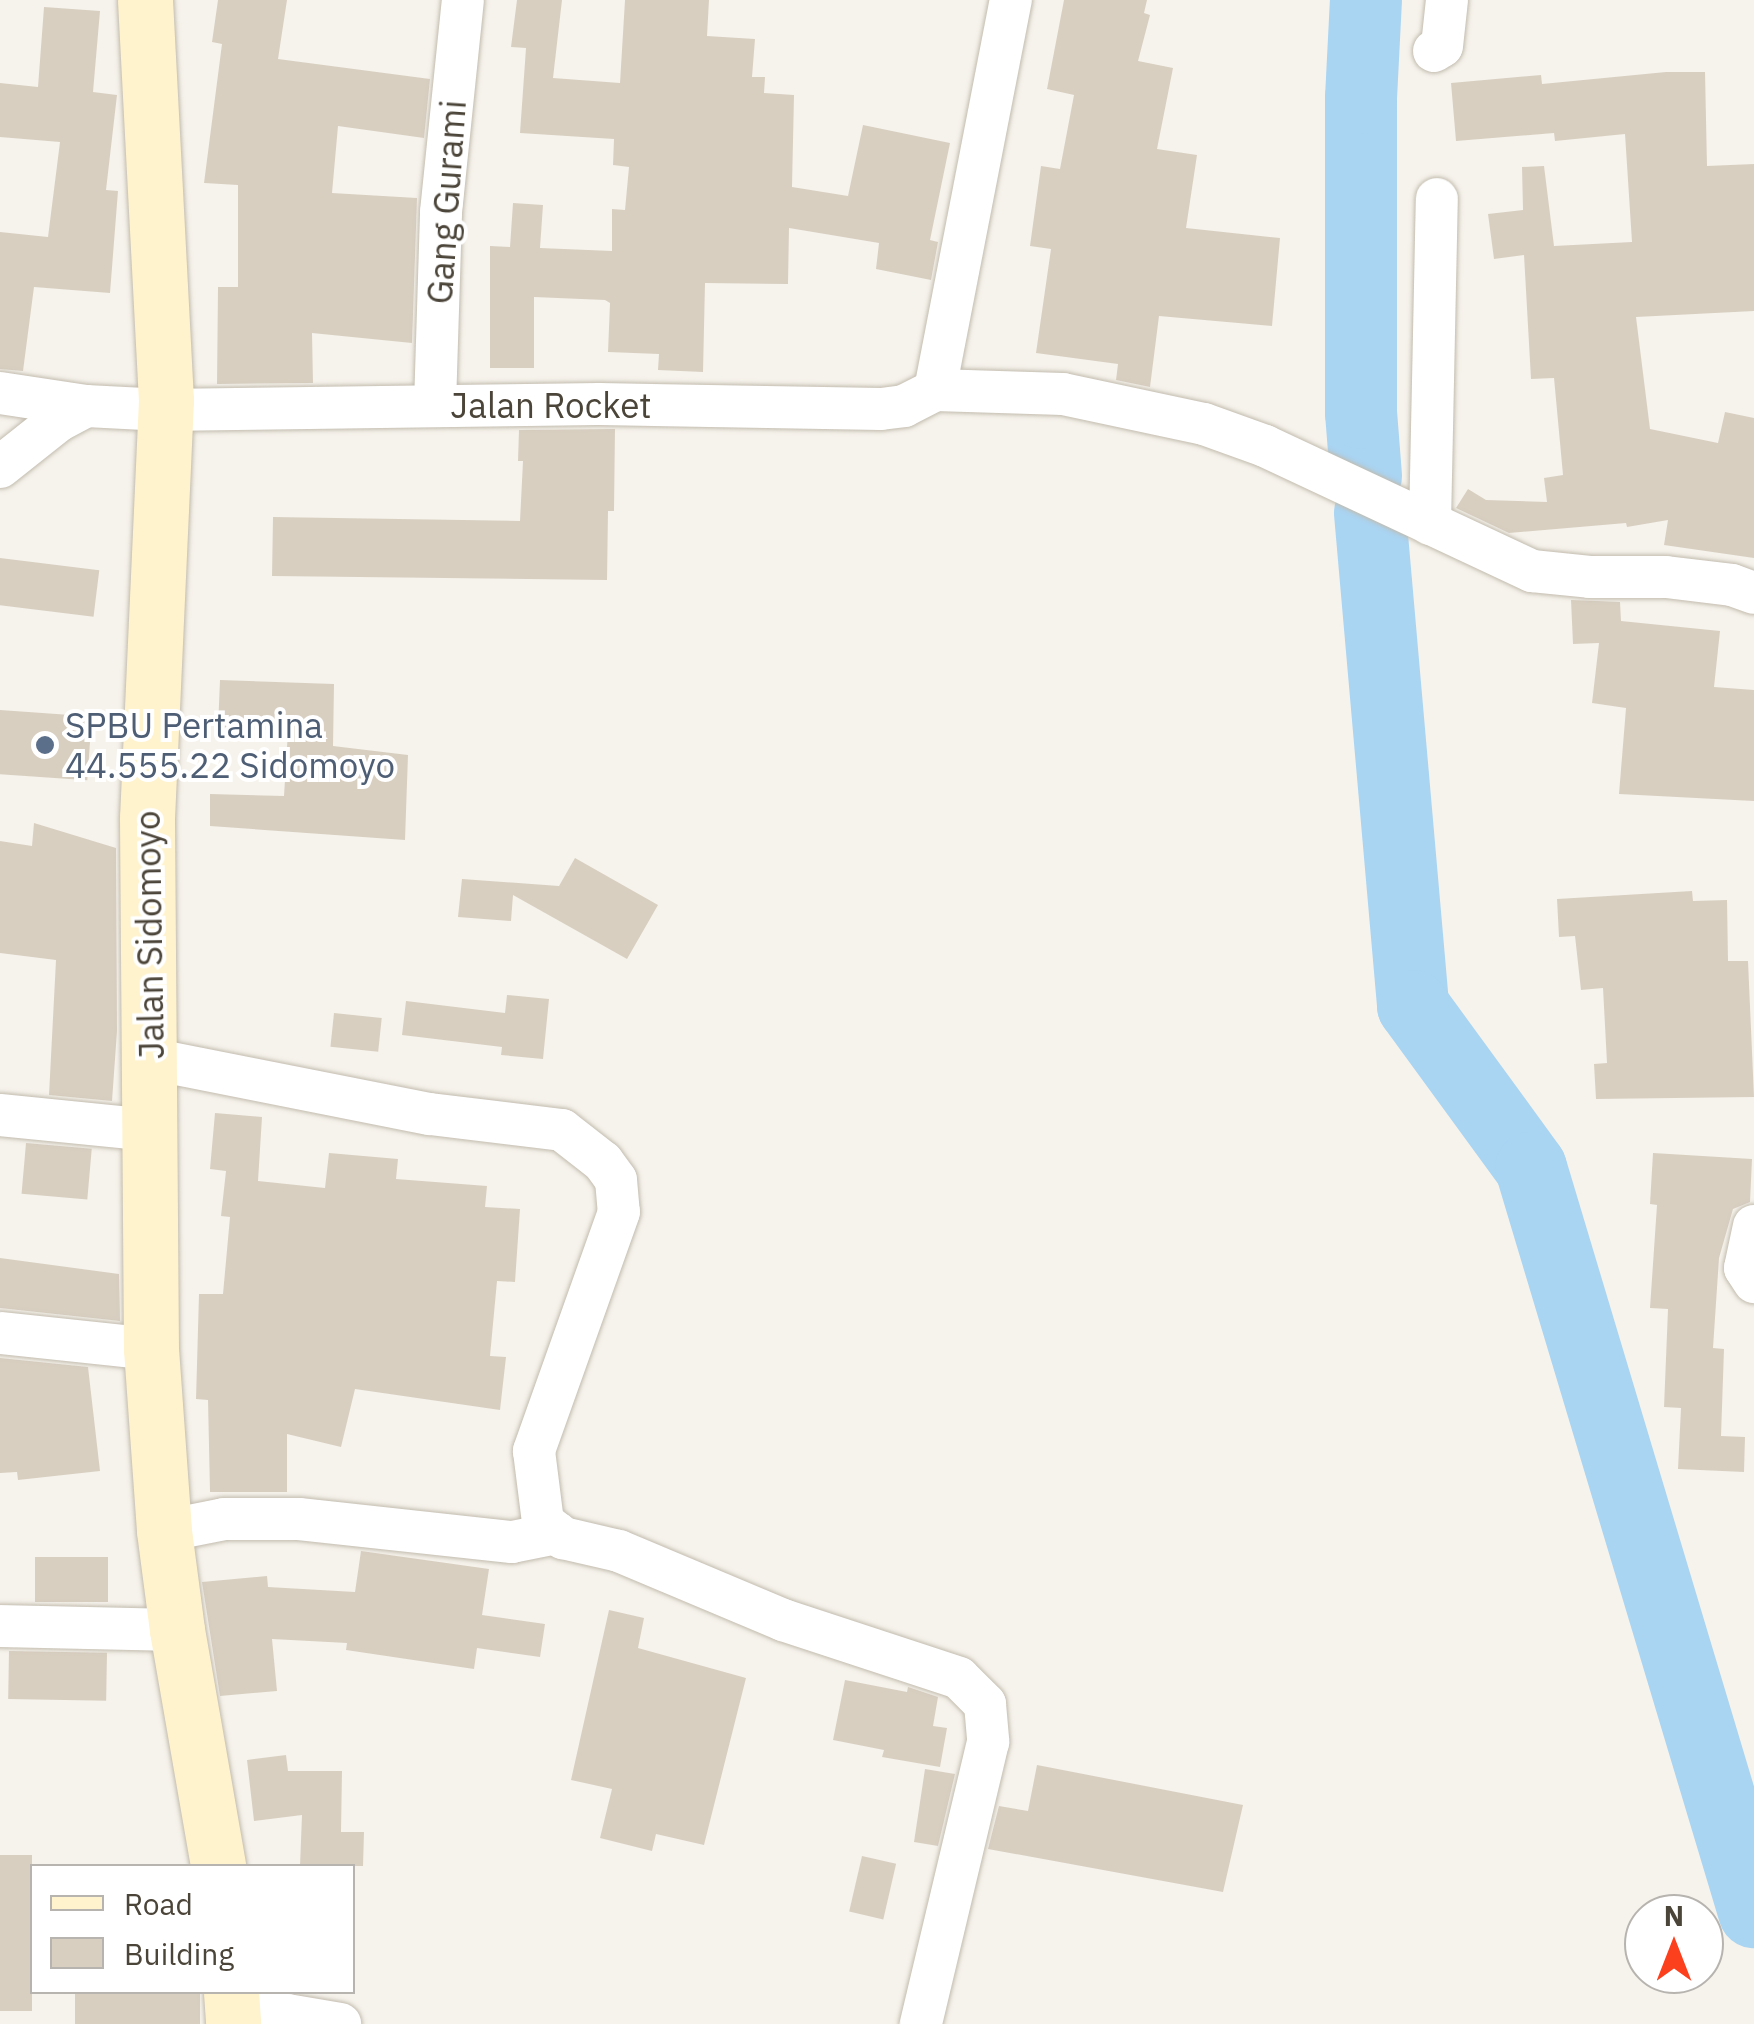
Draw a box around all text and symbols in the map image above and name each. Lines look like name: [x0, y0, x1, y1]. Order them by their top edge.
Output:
street label: Gang Gurami: [418, 99, 474, 305]
street label: Jalan Rocket: [450, 384, 652, 426]
place label: SPBU Pertamina 44.555.22 Sidomoyo: [65, 704, 395, 786]
marker: SPBU Pertamina 44.555.22 Sidomoyo: [34, 734, 56, 756]
street label: Jalan Sidomoyo: [126, 810, 172, 1060]
legend: [30, 1864, 355, 1994]
text: Road: [124, 1884, 193, 1923]
north arrow: [1624, 1894, 1724, 1994]
text: N: [1664, 1897, 1684, 1934]
text: Building: [124, 1934, 234, 1973]

